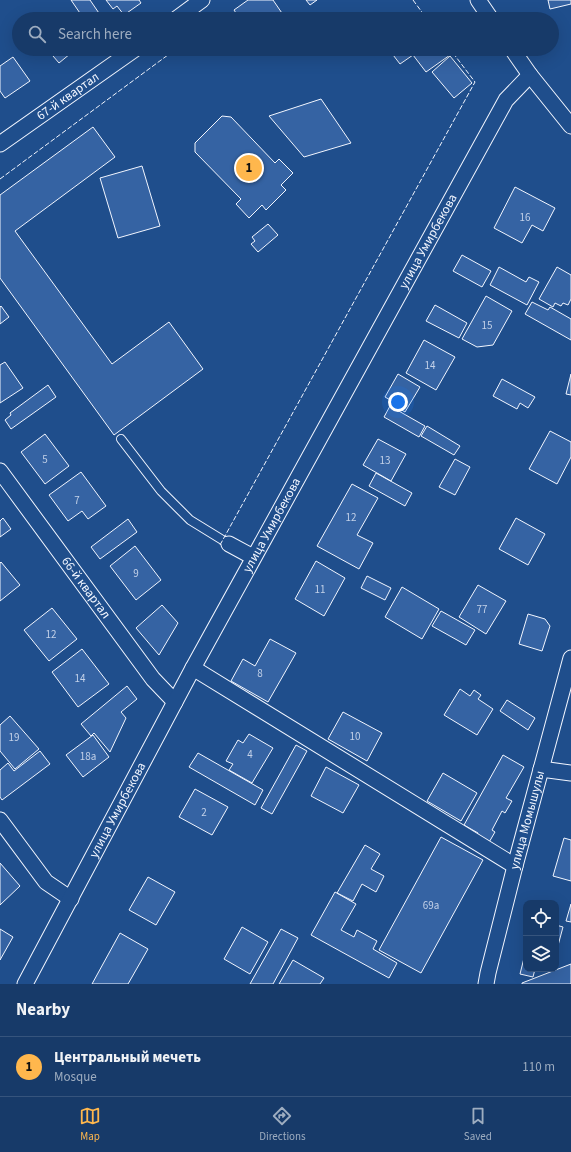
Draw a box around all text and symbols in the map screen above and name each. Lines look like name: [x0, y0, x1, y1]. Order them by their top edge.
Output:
search box: [12, 12, 559, 56]
icon: search: [26, 23, 48, 45]
text: Search here: [58, 24, 132, 45]
street label: 67-й квартал: [33, 68, 103, 125]
pin: 1: [236, 153, 262, 183]
street label: улица Умирбекова: [395, 191, 462, 292]
house number: 16: [520, 210, 531, 225]
house number: 15: [482, 318, 492, 333]
house number: 14: [425, 358, 436, 373]
your location: [388, 392, 408, 412]
house number: 5: [42, 452, 48, 467]
house number: 13: [380, 453, 390, 468]
street label: улица Умирбекова: [238, 474, 305, 576]
house number: 7: [74, 493, 80, 508]
house number: 12: [346, 510, 356, 525]
street label: 66-й квартал: [57, 553, 115, 622]
house number: 9: [133, 566, 139, 581]
house number: 11: [315, 582, 325, 597]
house number: 77: [477, 602, 487, 617]
house number: 12: [46, 627, 56, 642]
house number: 8: [257, 666, 263, 681]
house number: 14: [75, 671, 86, 686]
house number: 10: [350, 729, 360, 744]
house number: 19: [9, 730, 19, 745]
house number: 4: [247, 747, 253, 762]
house number: 18а: [80, 749, 96, 764]
street label: улица Умирбекова: [85, 759, 150, 861]
street label: улица Момышулы: [505, 769, 549, 871]
house number: 2: [201, 805, 207, 820]
house number: 69а: [423, 898, 439, 913]
map controls: [523, 900, 559, 972]
button: locate: [523, 900, 559, 936]
button: layers: [523, 936, 559, 972]
text: Nearby: [16, 998, 70, 1022]
text: Центральный мечеть: [54, 1047, 201, 1068]
text: 1: [26, 1058, 32, 1076]
text: 110 m: [522, 1058, 555, 1076]
text: Mosque: [54, 1068, 97, 1086]
tab: Map: [79, 1105, 101, 1144]
tab: Directions: [259, 1105, 306, 1144]
tab: Saved: [464, 1105, 492, 1144]

